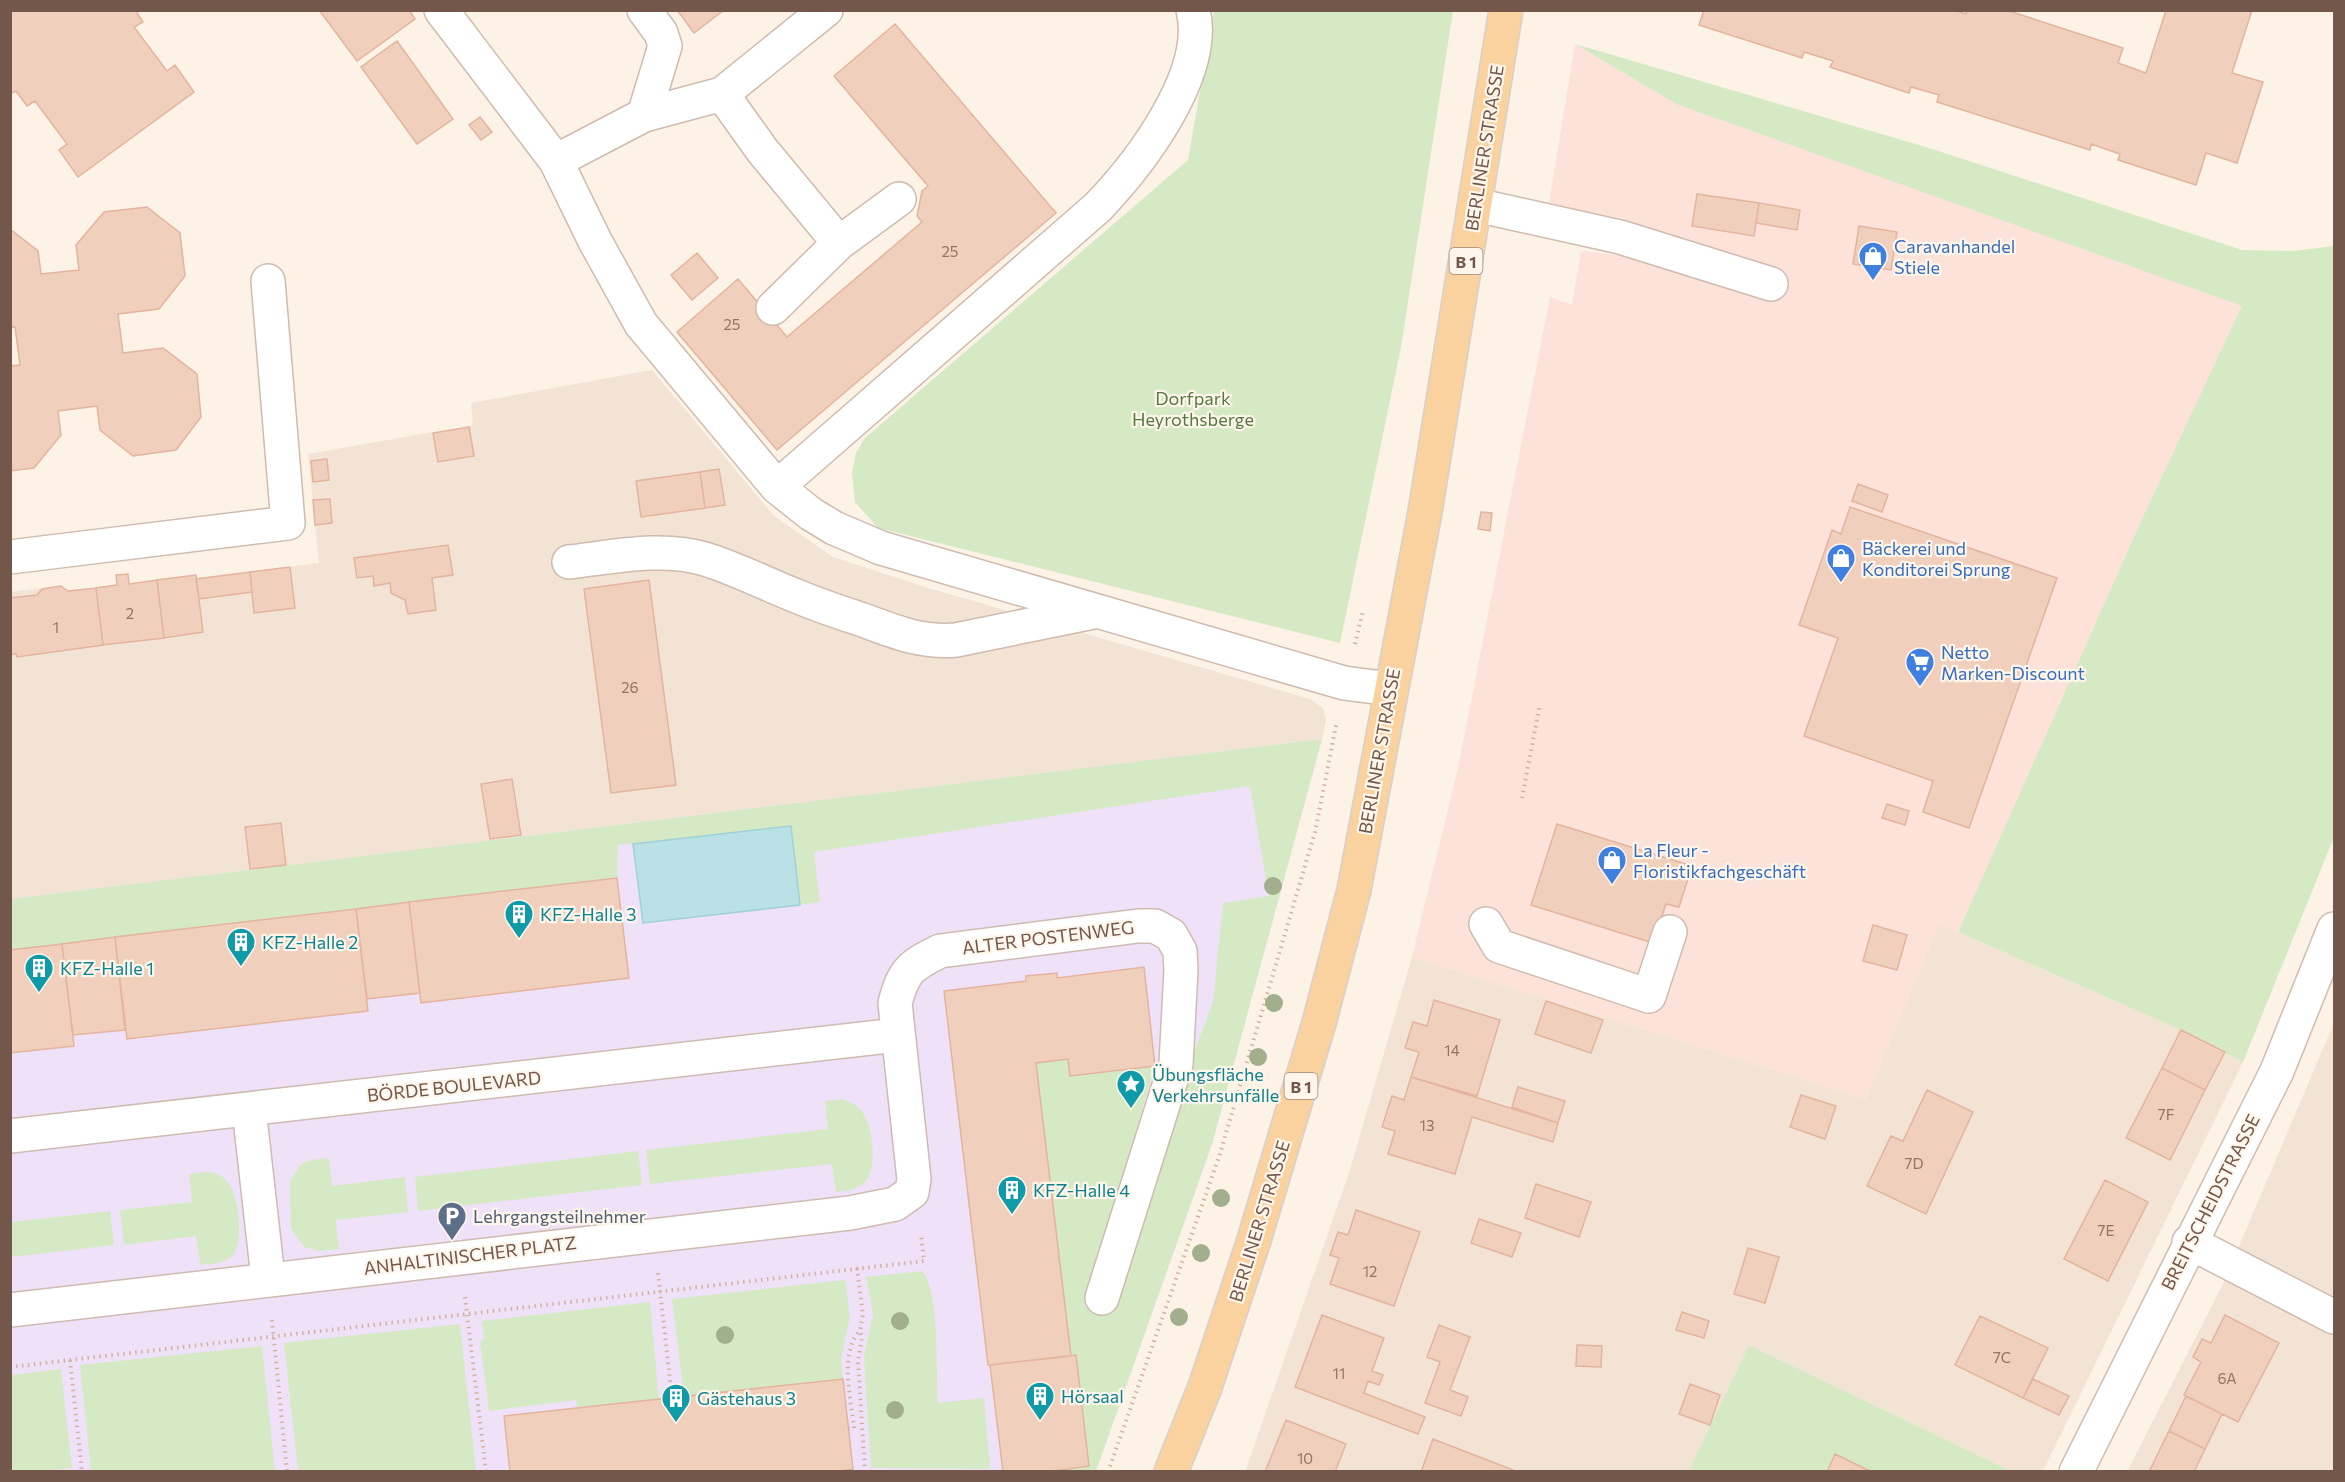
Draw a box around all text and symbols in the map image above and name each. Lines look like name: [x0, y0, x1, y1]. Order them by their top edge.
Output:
street label: BERLINER STRASSE: [1460, 64, 1508, 232]
place label: Caravanhandel Stiele: [1894, 235, 2015, 278]
shop icon: Caravanhandel Stiele: [1857, 240, 1889, 282]
house number: 25: [942, 242, 958, 260]
road number: B 1: [1450, 248, 1482, 274]
house number: 25: [724, 315, 740, 333]
park label: Dorfpark Heyrothsberge: [1132, 387, 1254, 430]
place label: Bäckerei und Konditorei Sprung: [1862, 537, 2011, 580]
shop icon: Bäckerei und Konditorei Sprung: [1825, 542, 1857, 584]
house number: 2: [126, 604, 134, 622]
house number: 1: [53, 618, 59, 636]
place label: Netto Marken-Discount: [1941, 641, 2085, 684]
supermarket icon: Netto Marken-Discount: [1904, 646, 1936, 688]
street label: BERLINER STRASSE: [1354, 667, 1404, 835]
house number: 26: [621, 678, 639, 696]
place label: La Fleur - Floristikfachgeschäft: [1633, 839, 1806, 882]
shop icon: La Fleur - Floristikfachgeschäft: [1596, 844, 1628, 886]
building icon: KFZ-Halle 3: [503, 898, 535, 940]
place label: KFZ-Halle 3: [540, 903, 636, 925]
street label: ALTER POSTENWEG: [961, 916, 1135, 958]
building icon: KFZ-Halle 2: [225, 926, 257, 968]
place label: KFZ-Halle 2: [262, 931, 358, 953]
building icon: KFZ-Halle 1: [23, 952, 55, 994]
place label: KFZ-Halle 1: [60, 957, 154, 979]
house number: 14: [1444, 1041, 1460, 1059]
place label: Übungsfläche Verkehrsunfälle: [1152, 1063, 1279, 1106]
street label: BÖRDE BOULEVARD: [366, 1066, 542, 1106]
place icon: Übungsfläche Verkehrsunfälle: [1115, 1068, 1147, 1110]
road number: B 1: [1284, 1073, 1318, 1099]
house number: 7F: [2158, 1105, 2174, 1123]
street label: BREITSCHEIDSTRASSE: [2156, 1110, 2264, 1294]
house number: 13: [1420, 1116, 1434, 1134]
street label: BERLINER STRASSE: [1224, 1138, 1294, 1304]
house number: 7D: [1905, 1154, 1923, 1172]
building icon: KFZ-Halle 4: [996, 1174, 1028, 1216]
place label: KFZ-Halle 4: [1033, 1179, 1130, 1201]
parking icon: Lehrgangsteilnehmer: [436, 1200, 468, 1242]
place label: Lehrgangsteilnehmer: [473, 1205, 646, 1227]
house number: 7E: [2098, 1221, 2115, 1239]
street label: ANHALTINISCHER PLATZ: [362, 1231, 578, 1279]
house number: 12: [1363, 1262, 1377, 1280]
house number: 7C: [1993, 1348, 2011, 1366]
house number: 11: [1333, 1364, 1345, 1382]
house number: 6A: [2217, 1369, 2237, 1387]
building icon: Hörsaal: [1024, 1380, 1056, 1422]
building icon: Gästehaus 3: [660, 1382, 692, 1424]
place label: Hörsaal: [1061, 1385, 1124, 1407]
place label: Gästehaus 3: [697, 1387, 796, 1409]
house number: 10: [1297, 1449, 1313, 1467]

